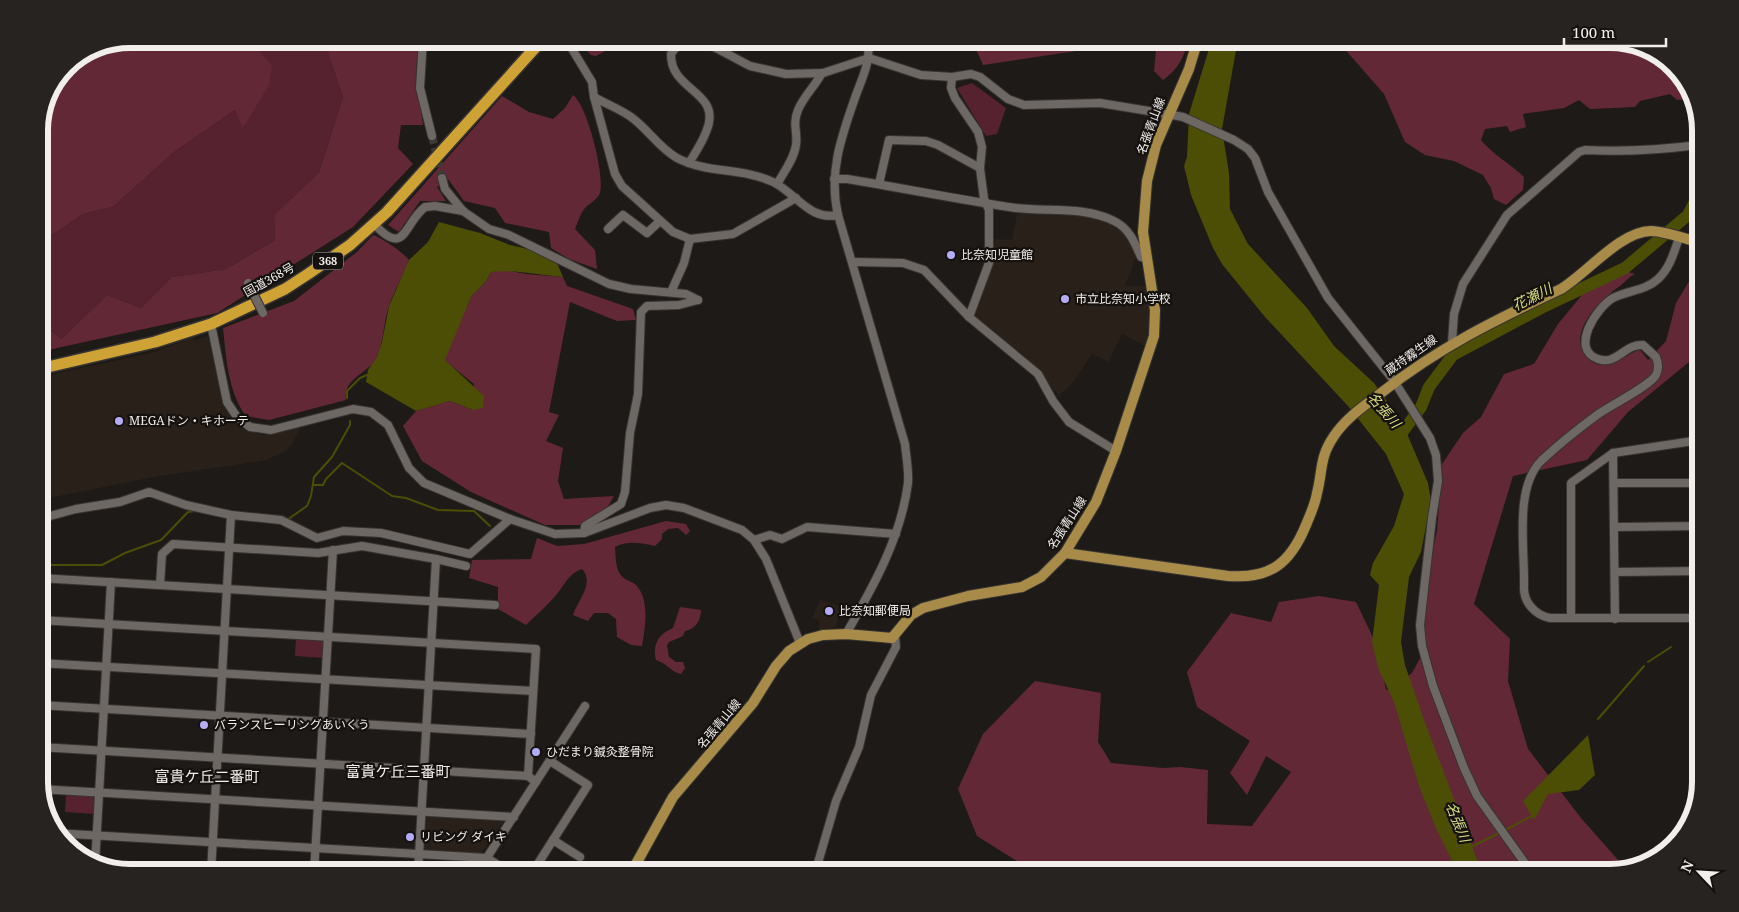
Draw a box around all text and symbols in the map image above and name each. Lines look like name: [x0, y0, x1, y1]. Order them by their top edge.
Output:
scale bar: [1564, 15, 1666, 47]
text: 100 m: [1572, 22, 1615, 42]
street label: 名張青山線: [1132, 95, 1169, 157]
place label: 比奈知児童館: [961, 246, 1033, 263]
marker: 比奈知児童館: [945, 249, 957, 261]
road number: 368: [313, 252, 343, 270]
street label: 国道368号: [240, 259, 297, 301]
water label: 花瀬川: [1509, 278, 1557, 315]
place label: 市立比奈知小学校: [1075, 290, 1171, 307]
marker: 市立比奈知小学校: [1059, 293, 1071, 305]
street label: 蔵持霧生線: [1381, 330, 1440, 379]
water label: 名張川: [1363, 388, 1407, 433]
place label: MEGAドン・キホーテ: [129, 412, 249, 429]
marker: MEGAドン・キホーテ: [113, 415, 125, 427]
street label: 名張青山線: [1043, 493, 1090, 553]
place label: 比奈知郵便局: [839, 602, 911, 619]
marker: 比奈知郵便局: [823, 605, 835, 617]
street label: 名張青山線: [693, 695, 744, 752]
place label: バランスヒーリングあいくう: [214, 716, 370, 733]
marker: バランスヒーリングあいくう: [198, 719, 210, 731]
place label: ひだまり鍼灸整骨院: [546, 743, 654, 760]
marker: ひだまり鍼灸整骨院: [530, 746, 542, 758]
district label: 富貴ケ丘三番町: [345, 761, 451, 781]
district label: 富貴ケ丘二番町: [154, 766, 260, 786]
water label: 名張川: [1442, 799, 1476, 847]
place label: リビング ダイキ: [420, 828, 507, 845]
marker: リビング ダイキ: [404, 831, 416, 843]
north arrow: [1674, 847, 1724, 897]
text: N: [1676, 857, 1698, 875]

